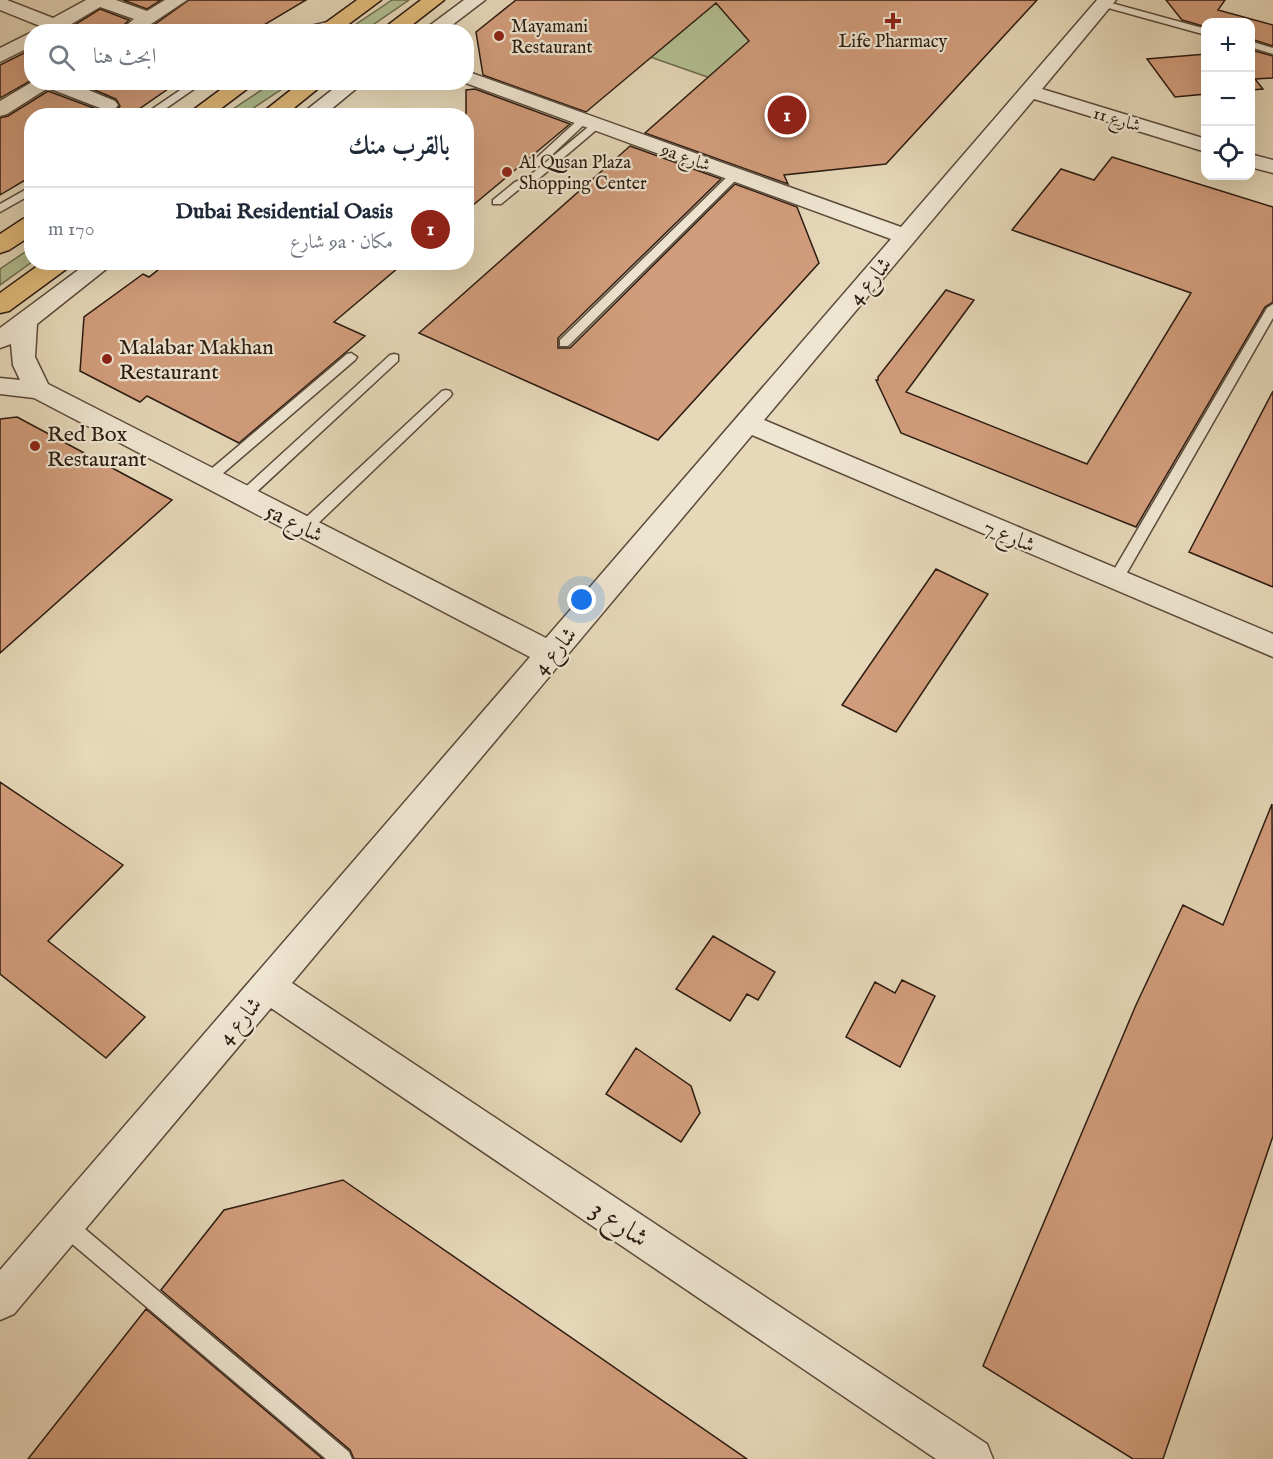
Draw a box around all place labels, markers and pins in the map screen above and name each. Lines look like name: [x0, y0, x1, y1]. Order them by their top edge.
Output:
marker: Life Pharmacy: [886, 14, 900, 28]
place label: Mayamani Restaurant: [511, 16, 593, 60]
marker: Mayamani Restaurant: [492, 29, 506, 43]
place label: Life Pharmacy: [839, 31, 948, 54]
pin: 1: [768, 92, 806, 138]
place label: Al Qusan Plaza Shopping Center: [518, 152, 647, 196]
marker: Al Qusan Plaza Shopping Center: [500, 165, 514, 179]
place label: Malabar Makhan Restaurant: [119, 334, 274, 387]
marker: Malabar Makhan Restaurant: [100, 352, 114, 366]
place label: Red Box Restaurant: [47, 421, 147, 474]
marker: Red Box Restaurant: [28, 439, 42, 453]

